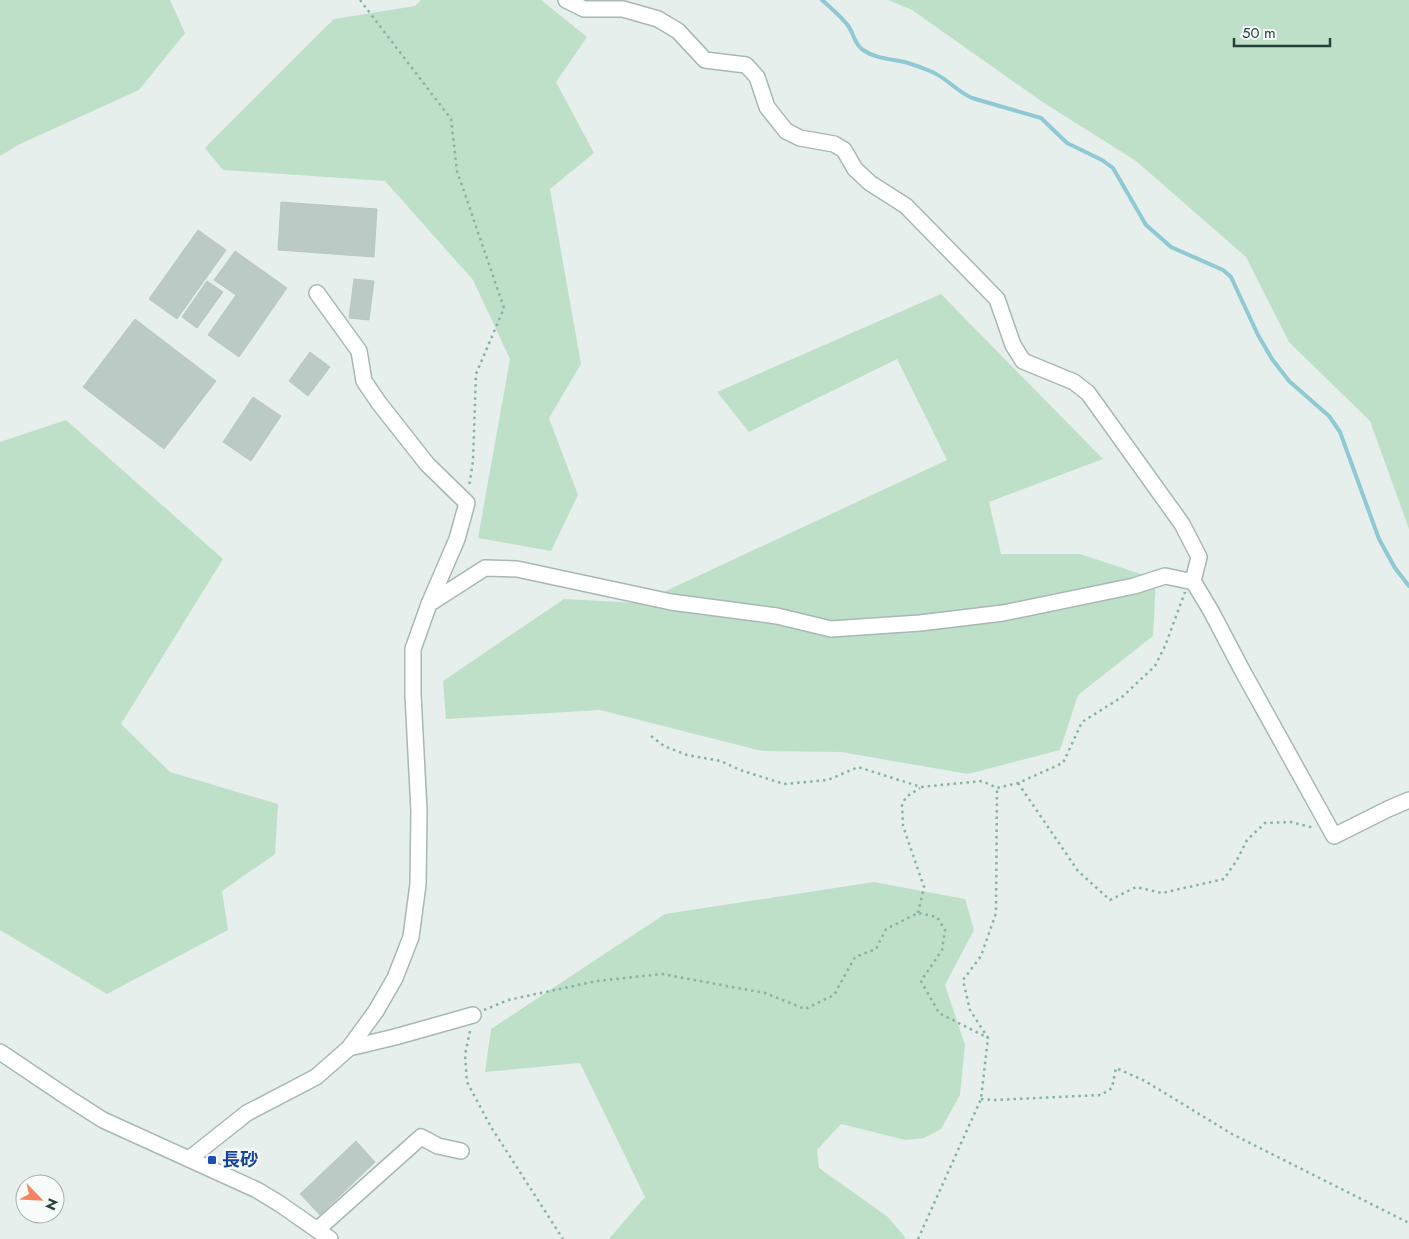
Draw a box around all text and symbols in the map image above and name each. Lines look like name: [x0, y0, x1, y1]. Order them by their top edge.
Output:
scale bar: [1234, 15, 1330, 47]
text: 50 m: [1242, 22, 1276, 44]
place label: 長砂: [222, 1147, 258, 1173]
marker: 長砂: [206, 1154, 218, 1166]
north arrow: [15, 1174, 65, 1224]
text: N: [40, 1195, 63, 1213]

